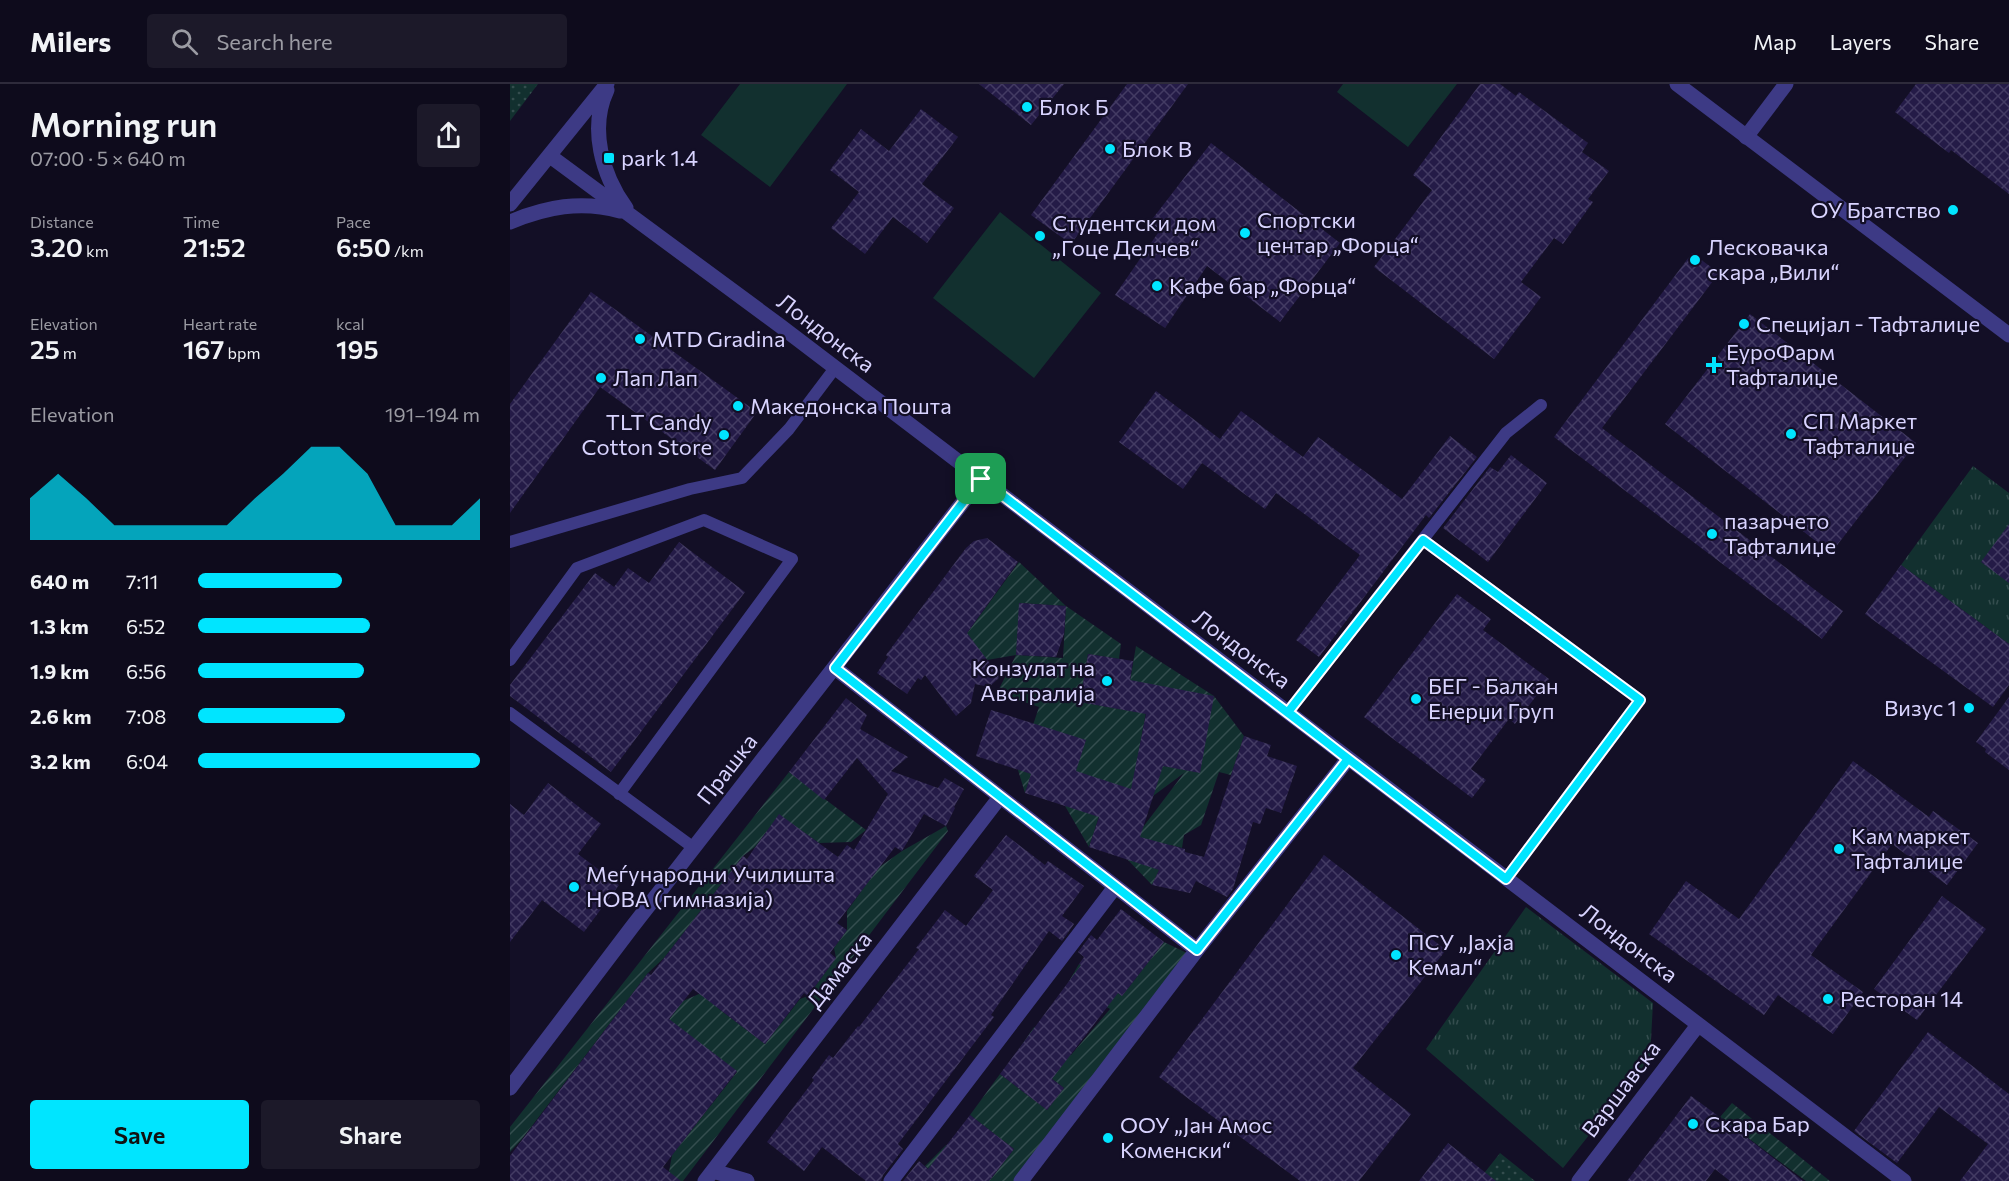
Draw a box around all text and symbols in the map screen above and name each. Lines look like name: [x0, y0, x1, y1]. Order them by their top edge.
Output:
search box: [147, 14, 567, 68]
text: Milers: [30, 24, 111, 58]
icon: search: [168, 25, 201, 58]
text: Search here: [216, 28, 333, 55]
text: Map: [1753, 29, 1797, 54]
text: Layers: [1830, 29, 1892, 54]
text: Share: [1925, 29, 1979, 54]
place label: Блок Б: [1039, 93, 1108, 120]
marker: Блок Б: [1020, 100, 1034, 114]
text: Morning run: [30, 103, 217, 144]
button: share: [417, 104, 480, 167]
place label: Блок В: [1122, 135, 1192, 162]
marker: Блок В: [1103, 142, 1117, 156]
place label: park 1.4: [621, 144, 698, 171]
text: 07:00 · 5 × 640 m: [30, 146, 186, 170]
marker: park 1.4: [602, 151, 616, 165]
place label: ОУ Братство: [1811, 196, 1941, 223]
marker: ОУ Братство: [1946, 203, 1960, 217]
place label: Спортски центар „Форца“: [1257, 206, 1419, 258]
place label: Студентски дом „Гоце Делчев“: [1052, 209, 1216, 261]
text: Distance: [30, 212, 94, 231]
text: Time: [183, 212, 220, 231]
text: Pace: [336, 212, 371, 231]
marker: Спортски центар „Форца“: [1238, 226, 1252, 240]
marker: Студентски дом „Гоце Делчев“: [1033, 229, 1047, 243]
text: 3.20: [30, 231, 83, 262]
text: 21:52: [183, 231, 246, 262]
text: 6:50: [336, 231, 391, 262]
place label: Лесковачка скара „Вили“: [1707, 233, 1840, 285]
text: km: [83, 241, 109, 260]
text: /km: [391, 241, 424, 260]
marker: Лесковачка скара „Вили“: [1688, 253, 1702, 267]
place label: Кaфе бар „Форца“: [1169, 272, 1356, 299]
marker: Кaфе бар „Форца“: [1150, 279, 1164, 293]
street label: Лондонска: [772, 287, 880, 378]
place label: Специјал - Тафталиџе: [1756, 310, 1980, 337]
text: Elevation: [30, 314, 98, 333]
text: Heart rate: [183, 314, 257, 333]
text: kcal: [336, 314, 365, 333]
marker: Специјал - Тафталиџе: [1737, 317, 1751, 331]
place label: MTD Gradina: [652, 325, 785, 352]
marker: MTD Gradina: [633, 332, 647, 346]
text: 25: [30, 333, 60, 364]
text: 167: [183, 333, 224, 364]
text: 195: [336, 333, 379, 364]
place label: ЕуроФарм Тафталиџе: [1726, 338, 1838, 390]
text: m: [60, 343, 77, 362]
text: bpm: [224, 343, 260, 362]
marker: ЕуроФарм Тафталиџе: [1707, 358, 1721, 372]
place label: Лап Лап: [613, 364, 698, 391]
marker: Лап Лап: [594, 371, 608, 385]
place label: Македонска Пошта: [750, 392, 952, 419]
marker: Македонска Пошта: [731, 399, 745, 413]
text: Elevation: [30, 402, 115, 426]
text: 191–194 m: [385, 402, 480, 426]
place label: СП Маркет Тафталиџе: [1803, 407, 1917, 459]
place label: TLT Candy Cotton Store: [581, 408, 712, 460]
marker: СП Маркет Тафталиџе: [1784, 427, 1798, 441]
marker: TLT Candy Cotton Store: [717, 428, 731, 442]
pin: [955, 453, 1006, 504]
icon: arrive: [964, 462, 997, 495]
place label: пазарчето Тафталиџе: [1724, 507, 1836, 559]
marker: пазарчето Тафталиџе: [1705, 527, 1719, 541]
text: 640 m: [30, 569, 89, 593]
text: 7:11: [126, 569, 158, 593]
street label: Лондонска: [1188, 603, 1296, 694]
text: 1.3 km: [30, 614, 89, 638]
text: 6:52: [126, 614, 165, 638]
place label: Конзулат на Австралија: [972, 654, 1095, 706]
text: 1.9 km: [30, 659, 89, 683]
text: 6:56: [126, 659, 167, 683]
place label: БЕГ - Балкан Енерџи Груп: [1428, 672, 1559, 724]
marker: Конзулат на Австралија: [1100, 674, 1114, 688]
marker: БЕГ - Балкан Енерџи Груп: [1409, 692, 1423, 706]
place label: Визус 1: [1884, 694, 1957, 721]
marker: Визус 1: [1962, 701, 1976, 715]
text: 2.6 km: [30, 704, 91, 728]
text: 7:08: [126, 704, 166, 728]
street label: Прашка: [691, 728, 763, 809]
text: 3.2 km: [30, 749, 91, 773]
text: 6:04: [126, 749, 168, 773]
place label: Кам маркет Тафталиџе: [1851, 822, 1970, 874]
marker: Кам маркет Тафталиџе: [1832, 842, 1846, 856]
place label: Меѓународни Училишта НОВА (гимназија): [586, 860, 835, 912]
marker: Меѓународни Училишта НОВА (гимназија): [567, 880, 581, 894]
street label: Лондонска: [1575, 897, 1683, 988]
street label: Дамаска: [800, 926, 877, 1013]
place label: ПСУ „Јахја Кемал“: [1408, 928, 1514, 980]
marker: ПСУ „Јахја Кемал“: [1389, 948, 1403, 962]
place label: Ресторан 14: [1840, 985, 1963, 1012]
marker: Ресторан 14: [1821, 992, 1835, 1006]
street label: Варшавска: [1576, 1035, 1666, 1142]
button: Save: [30, 1100, 249, 1169]
button: Share: [261, 1100, 480, 1169]
place label: Скара Бар: [1705, 1110, 1810, 1137]
place label: ООУ „Јан Амос Коменски“: [1120, 1111, 1272, 1163]
marker: Скара Бар: [1686, 1117, 1700, 1131]
marker: ООУ „Јан Амос Коменски“: [1101, 1131, 1115, 1145]

